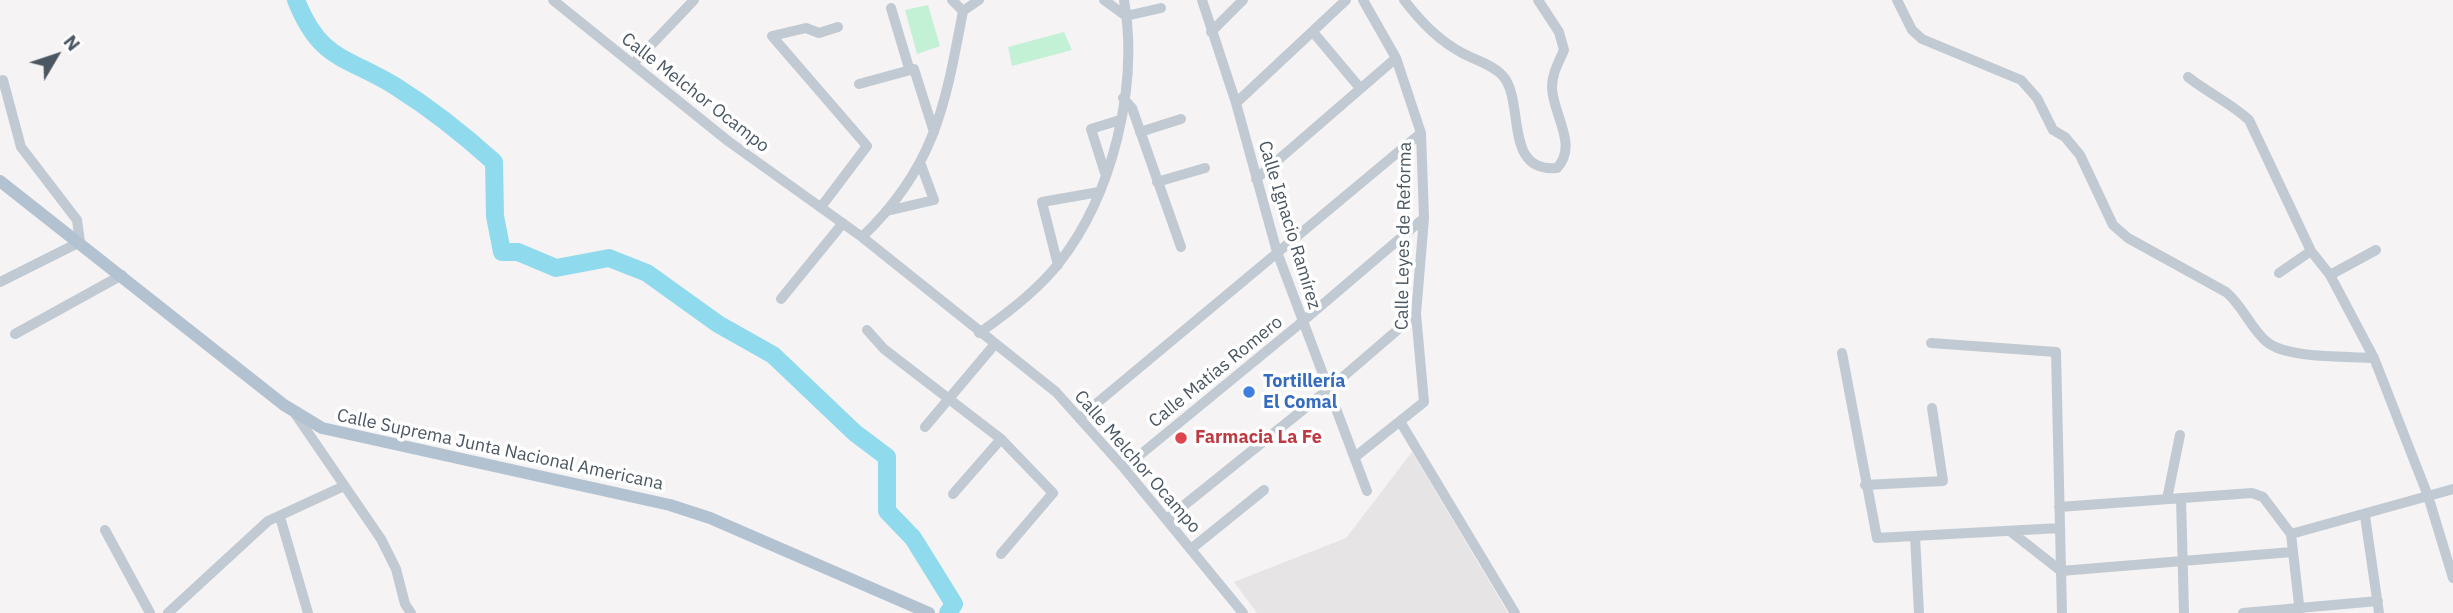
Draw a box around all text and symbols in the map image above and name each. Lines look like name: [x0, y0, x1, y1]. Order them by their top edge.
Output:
north arrow: [21, 21, 91, 91]
street label: Calle Melchor Ocampo: [617, 29, 773, 157]
text: N: [59, 30, 86, 56]
street label: Calle Ignacio Ramírez: [1253, 138, 1325, 312]
street label: Calle Leyes de Reforma: [1392, 142, 1416, 330]
street label: Calle Matías Romero: [1145, 311, 1287, 433]
place label: Tortillería El Comal: [1263, 371, 1345, 414]
marker: Tortillería El Comal: [1241, 384, 1257, 400]
street label: Calle Melchor Ocampo: [1069, 386, 1205, 538]
street label: Calle Suprema Junta Nacional Americana: [335, 405, 665, 495]
place label: Farmacia La Fe: [1195, 427, 1322, 449]
marker: Farmacia La Fe: [1173, 430, 1189, 446]

